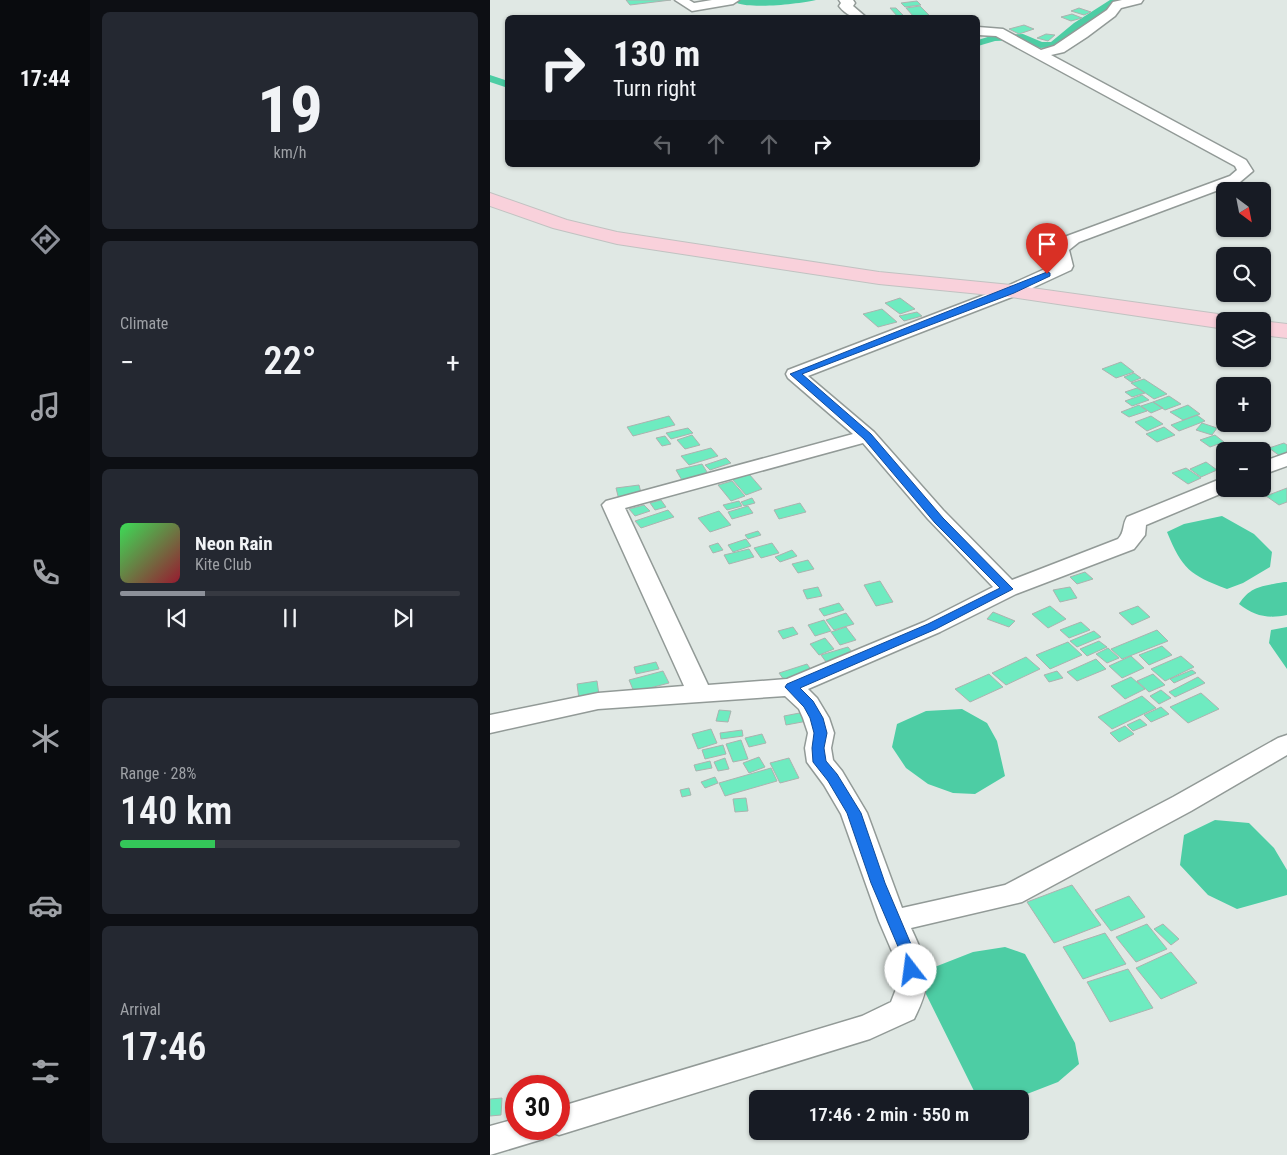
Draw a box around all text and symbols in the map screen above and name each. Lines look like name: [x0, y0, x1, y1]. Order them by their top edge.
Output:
text: 130 m: [613, 34, 700, 75]
icon: right: [530, 35, 595, 100]
text: 17:44: [20, 66, 70, 91]
text: 19: [257, 72, 323, 148]
text: Turn right: [613, 76, 696, 101]
icon: left: [649, 130, 677, 158]
icon: ahead: [702, 130, 730, 158]
icon: ahead: [755, 130, 783, 158]
icon: right: [808, 130, 836, 158]
text: km/h: [274, 143, 306, 162]
north arrow: [1216, 182, 1271, 238]
map controls: [1216, 182, 1271, 497]
icon: directions: [28, 222, 63, 257]
pin: [1026, 223, 1068, 274]
icon: arrive: [1033, 230, 1061, 258]
button: search: [1216, 247, 1271, 302]
button: layers: [1216, 312, 1271, 367]
text: Climate: [120, 314, 168, 333]
text: 22°: [264, 339, 316, 383]
text: −: [120, 346, 134, 379]
text: +: [446, 346, 460, 379]
button: +: [1216, 377, 1271, 432]
icon: music: [28, 389, 63, 424]
button: −: [1216, 442, 1271, 497]
text: Neon Rain: [195, 532, 273, 555]
icon: phone: [28, 555, 63, 590]
text: Kite Club: [195, 555, 252, 574]
icon: previous: [163, 604, 191, 632]
icon: pause: [276, 604, 304, 632]
icon: next: [389, 604, 417, 632]
icon: climate: [28, 721, 63, 756]
text: Range · 28%: [120, 764, 196, 783]
text: 140 km: [120, 789, 232, 833]
icon: car: [28, 888, 63, 923]
position arrow: [884, 943, 936, 995]
text: Arrival: [120, 1000, 161, 1019]
text: 17:46: [120, 1025, 206, 1069]
icon: filters: [28, 1054, 63, 1089]
speed limit sign: 30: [505, 1075, 570, 1140]
text: 17:46 · 2 min · 550 m: [809, 1103, 969, 1126]

